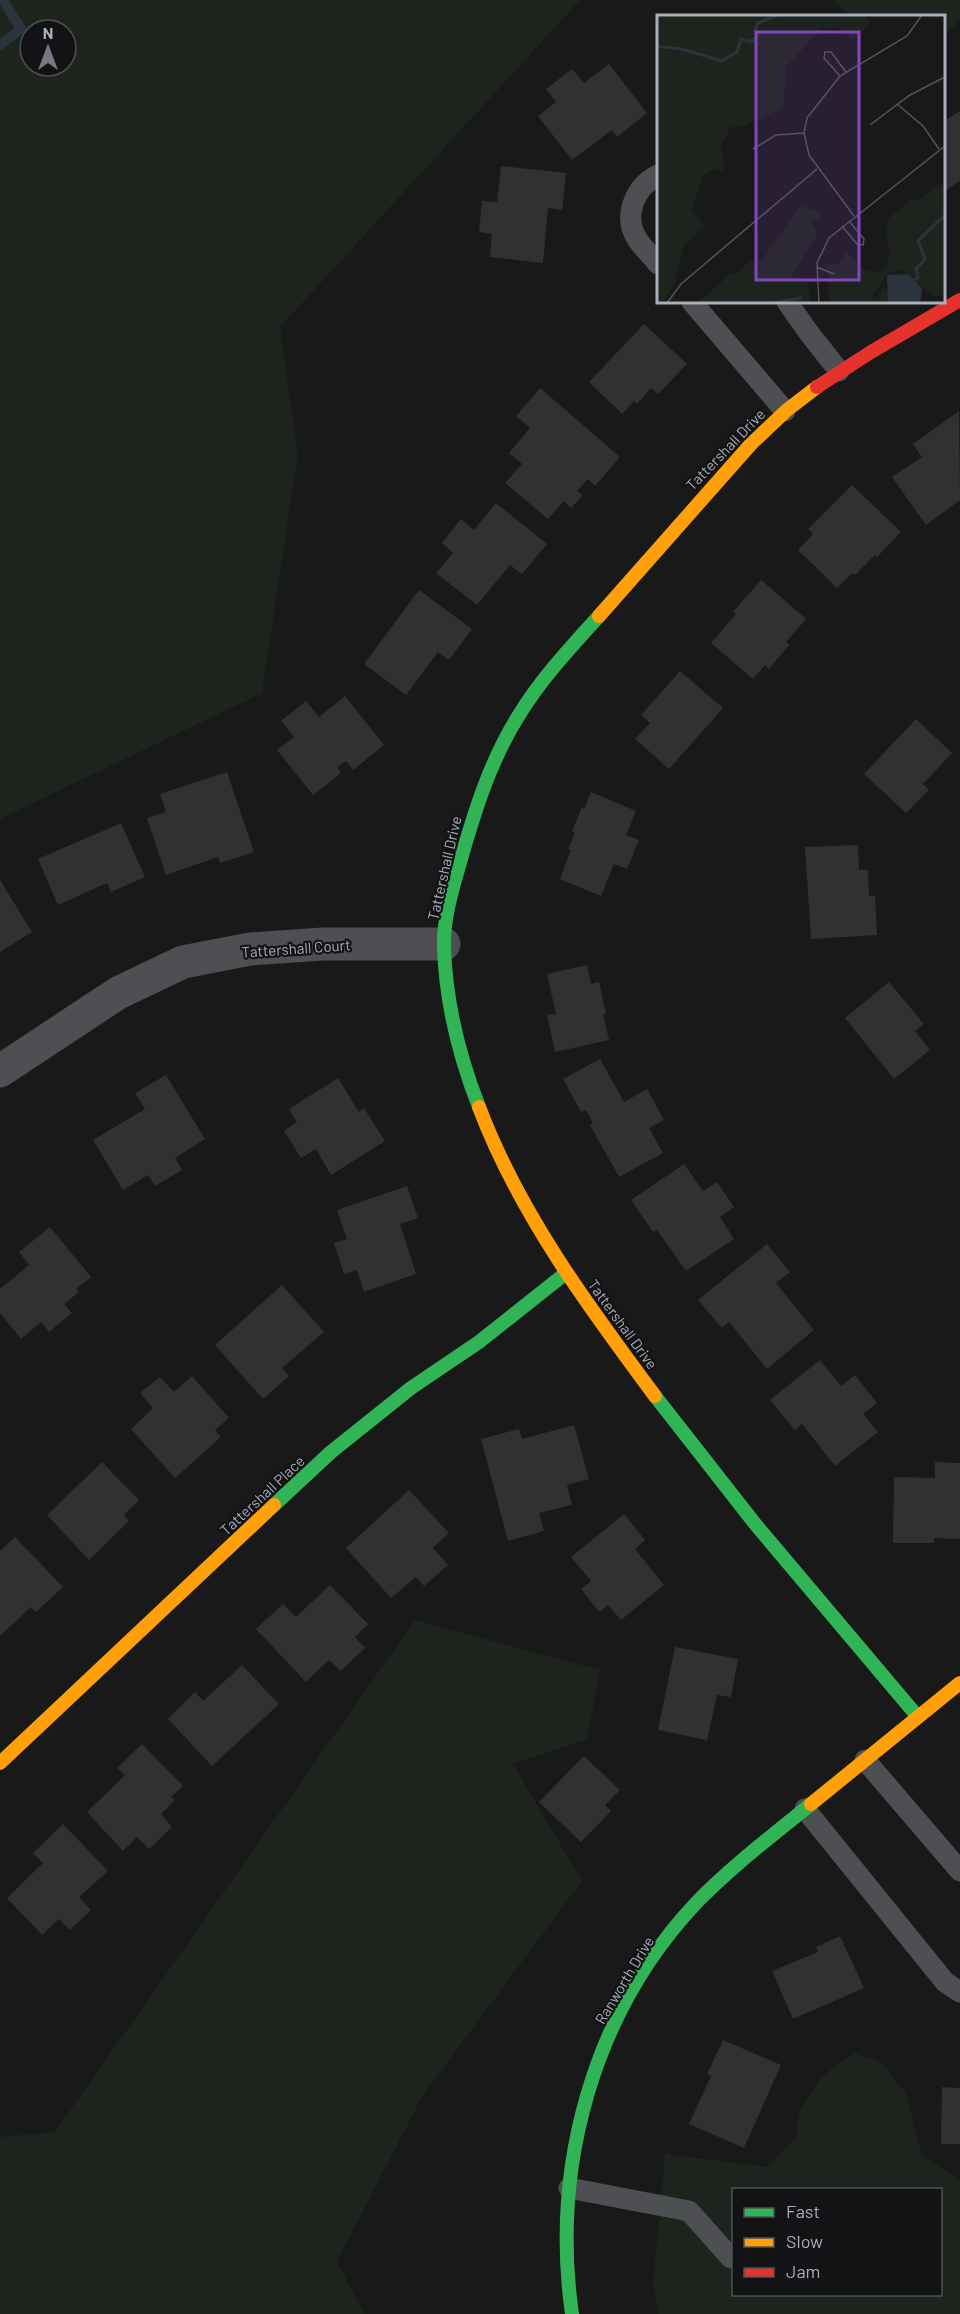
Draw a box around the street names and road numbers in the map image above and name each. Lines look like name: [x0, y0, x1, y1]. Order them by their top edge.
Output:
street label: Tattershall Drive: [682, 405, 768, 493]
street label: Tattershall Drive: [423, 814, 465, 922]
street label: Tattershall Court: [241, 935, 351, 961]
street label: Tattershall Drive: [584, 1276, 662, 1372]
street label: Tattershall Place: [216, 1451, 308, 1539]
street label: Ranworth Drive: [591, 1933, 657, 2027]

